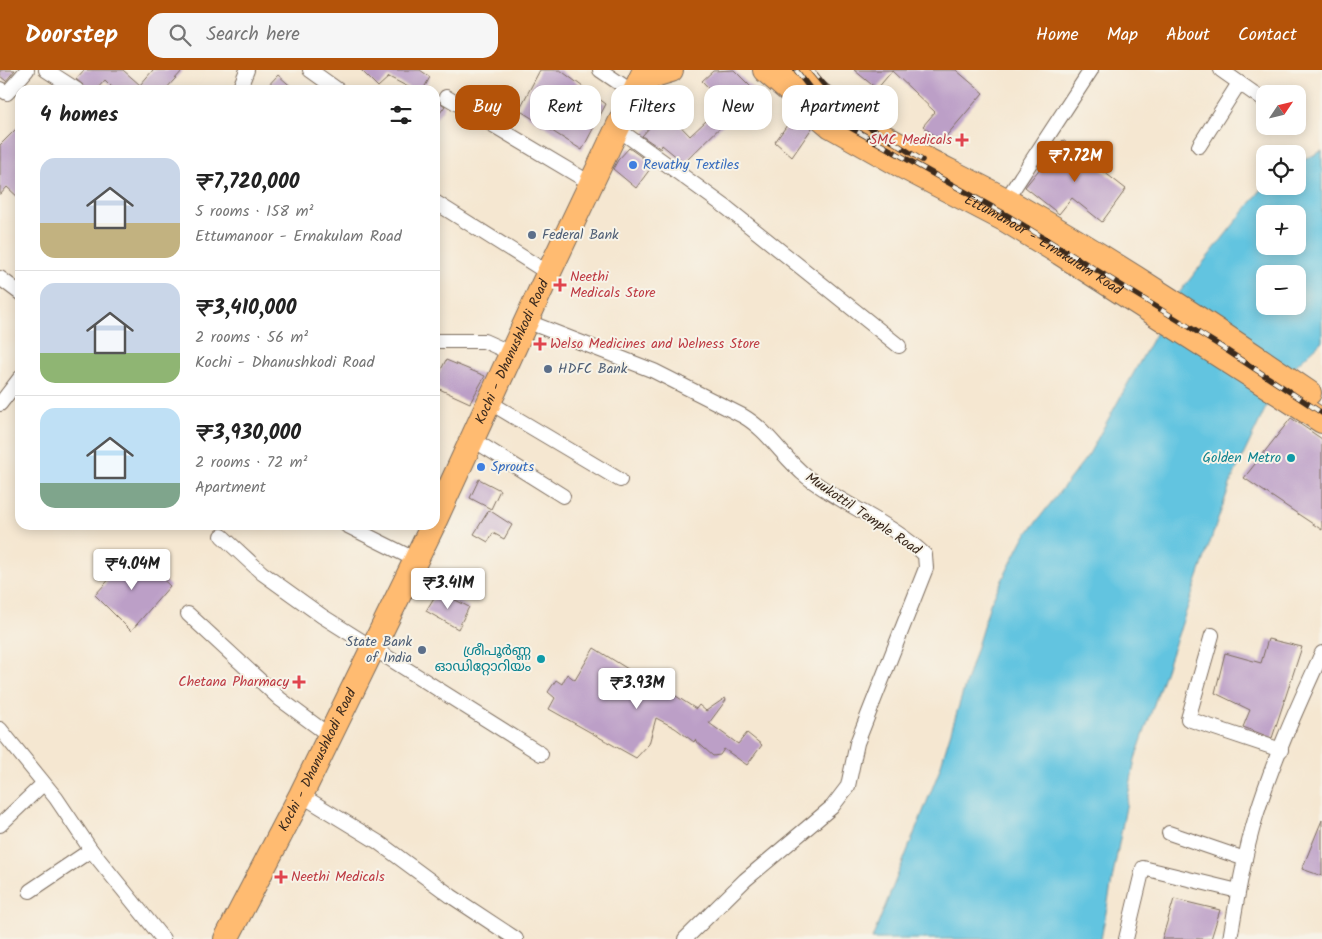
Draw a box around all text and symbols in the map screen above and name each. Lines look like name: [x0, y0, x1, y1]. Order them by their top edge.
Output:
search box: [148, 13, 498, 58]
text: Doorstep: [25, 16, 118, 55]
text: Search here: [206, 20, 300, 50]
icon: search: [166, 21, 194, 49]
text: Home: [1036, 21, 1079, 50]
text: Map: [1107, 21, 1138, 50]
text: About: [1166, 21, 1210, 50]
text: Contact: [1238, 21, 1297, 50]
chip: Buy: [455, 85, 520, 130]
chip: Rent: [530, 85, 601, 130]
chip: Filters: [611, 85, 694, 130]
chip: New: [704, 85, 772, 130]
chip: Apartment: [782, 85, 898, 130]
north arrow: [1256, 85, 1306, 135]
map controls: [1256, 85, 1306, 315]
text: 4 homes: [40, 99, 118, 132]
icon: filters: [387, 101, 415, 129]
place label: SMC Medicals: [870, 129, 952, 151]
marker: SMC Medicals: [956, 134, 968, 146]
pin: ₹7.72M: [1034, 140, 1116, 183]
text: ₹7.72M: [1048, 144, 1102, 169]
button: locate: [1256, 145, 1306, 195]
place label: Revathy Textiles: [643, 154, 739, 176]
marker: Revathy Textiles: [627, 159, 639, 171]
text: ₹7,720,000: [195, 166, 299, 199]
icon: home: [80, 178, 140, 238]
street label: Ettumanoor - Ernakulam Road: [960, 189, 1127, 302]
text: 5 rooms · 158 m²: [195, 199, 313, 224]
button: +: [1256, 205, 1306, 255]
text: Ettumanoor - Ernakulam Road: [195, 224, 402, 249]
place label: Federal Bank: [542, 224, 619, 246]
marker: Federal Bank: [526, 229, 538, 241]
button: −: [1256, 265, 1306, 315]
place label: Neethi Medicals Store: [570, 266, 656, 304]
street label: Kochi - Dhanushkodi Road: [469, 275, 555, 428]
marker: Neethi Medicals Store: [554, 279, 566, 291]
text: ₹3,410,000: [195, 292, 297, 325]
icon: home: [80, 303, 140, 363]
text: 2 rooms · 56 m²: [195, 325, 308, 350]
place label: Welso Medicines and Welness Store: [550, 333, 761, 355]
marker: Welso Medicines and Welness Store: [534, 338, 546, 350]
text: Kochi - Dhanushkodi Road: [195, 350, 374, 375]
place label: HDFC Bank: [558, 358, 628, 380]
marker: HDFC Bank: [542, 363, 554, 375]
text: ₹3,930,000: [195, 417, 301, 450]
icon: home: [80, 428, 140, 488]
place label: Golden Metro: [1203, 447, 1281, 469]
text: 2 rooms · 72 m²: [195, 450, 307, 475]
marker: Golden Metro: [1285, 452, 1297, 464]
place label: Sprouts: [491, 456, 534, 478]
marker: Sprouts: [475, 461, 487, 473]
street label: Muukottil Temple Road: [801, 467, 926, 562]
text: Apartment: [195, 475, 266, 500]
pin: ₹4.04M: [91, 548, 173, 591]
text: ₹4.04M: [104, 552, 160, 577]
pin: ₹3.41M: [407, 568, 489, 610]
text: ₹3.41M: [422, 571, 474, 596]
place label: State Bank of India: [346, 631, 412, 669]
place label: ശ്രീപൂർണ്ണ ഓഡിറ്റോറിയം: [435, 640, 531, 678]
marker: State Bank of India: [416, 644, 428, 656]
marker: ശ്രീപൂർണ്ണ ഓഡിറ്റോറിയം: [535, 653, 547, 665]
pin: ₹3.93M: [596, 668, 678, 710]
place label: Chetana Pharmacy: [178, 671, 289, 693]
text: ₹3.93M: [609, 671, 665, 696]
marker: Chetana Pharmacy: [293, 676, 305, 688]
street label: Kochi - Dhanushkodi Road: [273, 684, 363, 836]
place label: Neethi Medicals: [291, 866, 385, 888]
marker: Neethi Medicals: [275, 871, 287, 883]

